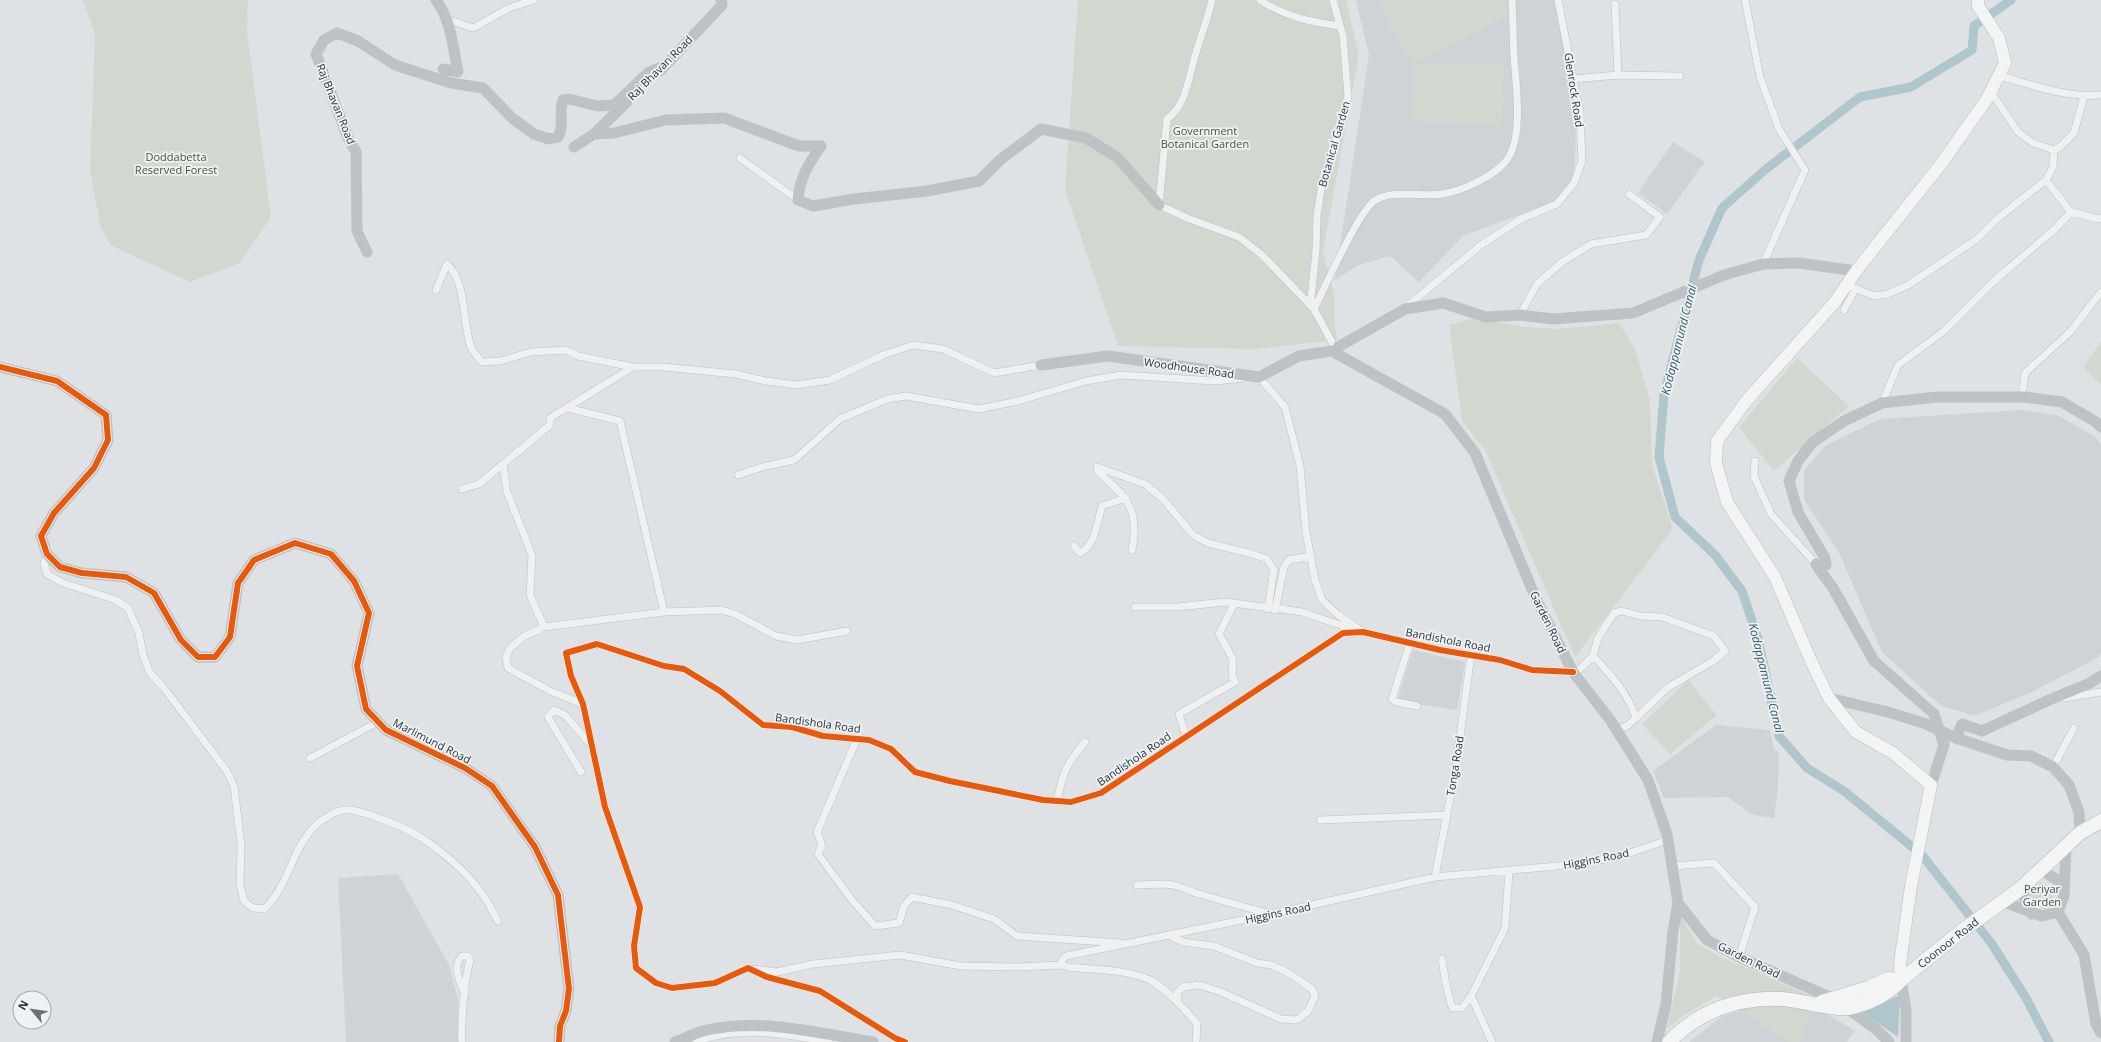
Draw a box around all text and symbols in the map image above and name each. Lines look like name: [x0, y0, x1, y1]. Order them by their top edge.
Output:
street label: Raj Bhavan Road: [624, 32, 695, 103]
street label: Glenrock Road: [1561, 52, 1588, 128]
street label: Raj Bhavan Road: [313, 61, 360, 146]
street label: Botanical Garden: [1314, 99, 1353, 188]
park label: Government Botanical Garden: [1161, 123, 1249, 151]
park label: Doddabetta Reserved Forest: [135, 149, 217, 177]
water label: Kodappamund Canal: [1657, 282, 1701, 397]
street label: Woodhouse Road: [1143, 354, 1235, 381]
street label: Garden Road: [1527, 588, 1570, 655]
water label: Kodappamund Canal: [1745, 621, 1789, 736]
street label: Bandishola Road: [1404, 624, 1492, 655]
street label: Bandishola Road: [774, 709, 862, 736]
street label: Marlimund Road: [391, 714, 474, 767]
street label: Bandishola Road: [1094, 728, 1174, 789]
street label: Tonga Road: [1442, 735, 1467, 797]
street label: Higgins Road: [1562, 845, 1630, 872]
park label: Periyar Garden: [2023, 881, 2061, 909]
street label: Higgins Road: [1244, 898, 1312, 927]
street label: Coonoor Road: [1914, 914, 1981, 971]
street label: Garden Road: [1716, 938, 1783, 981]
north arrow: [12, 990, 52, 1030]
text: N: [14, 997, 32, 1012]

